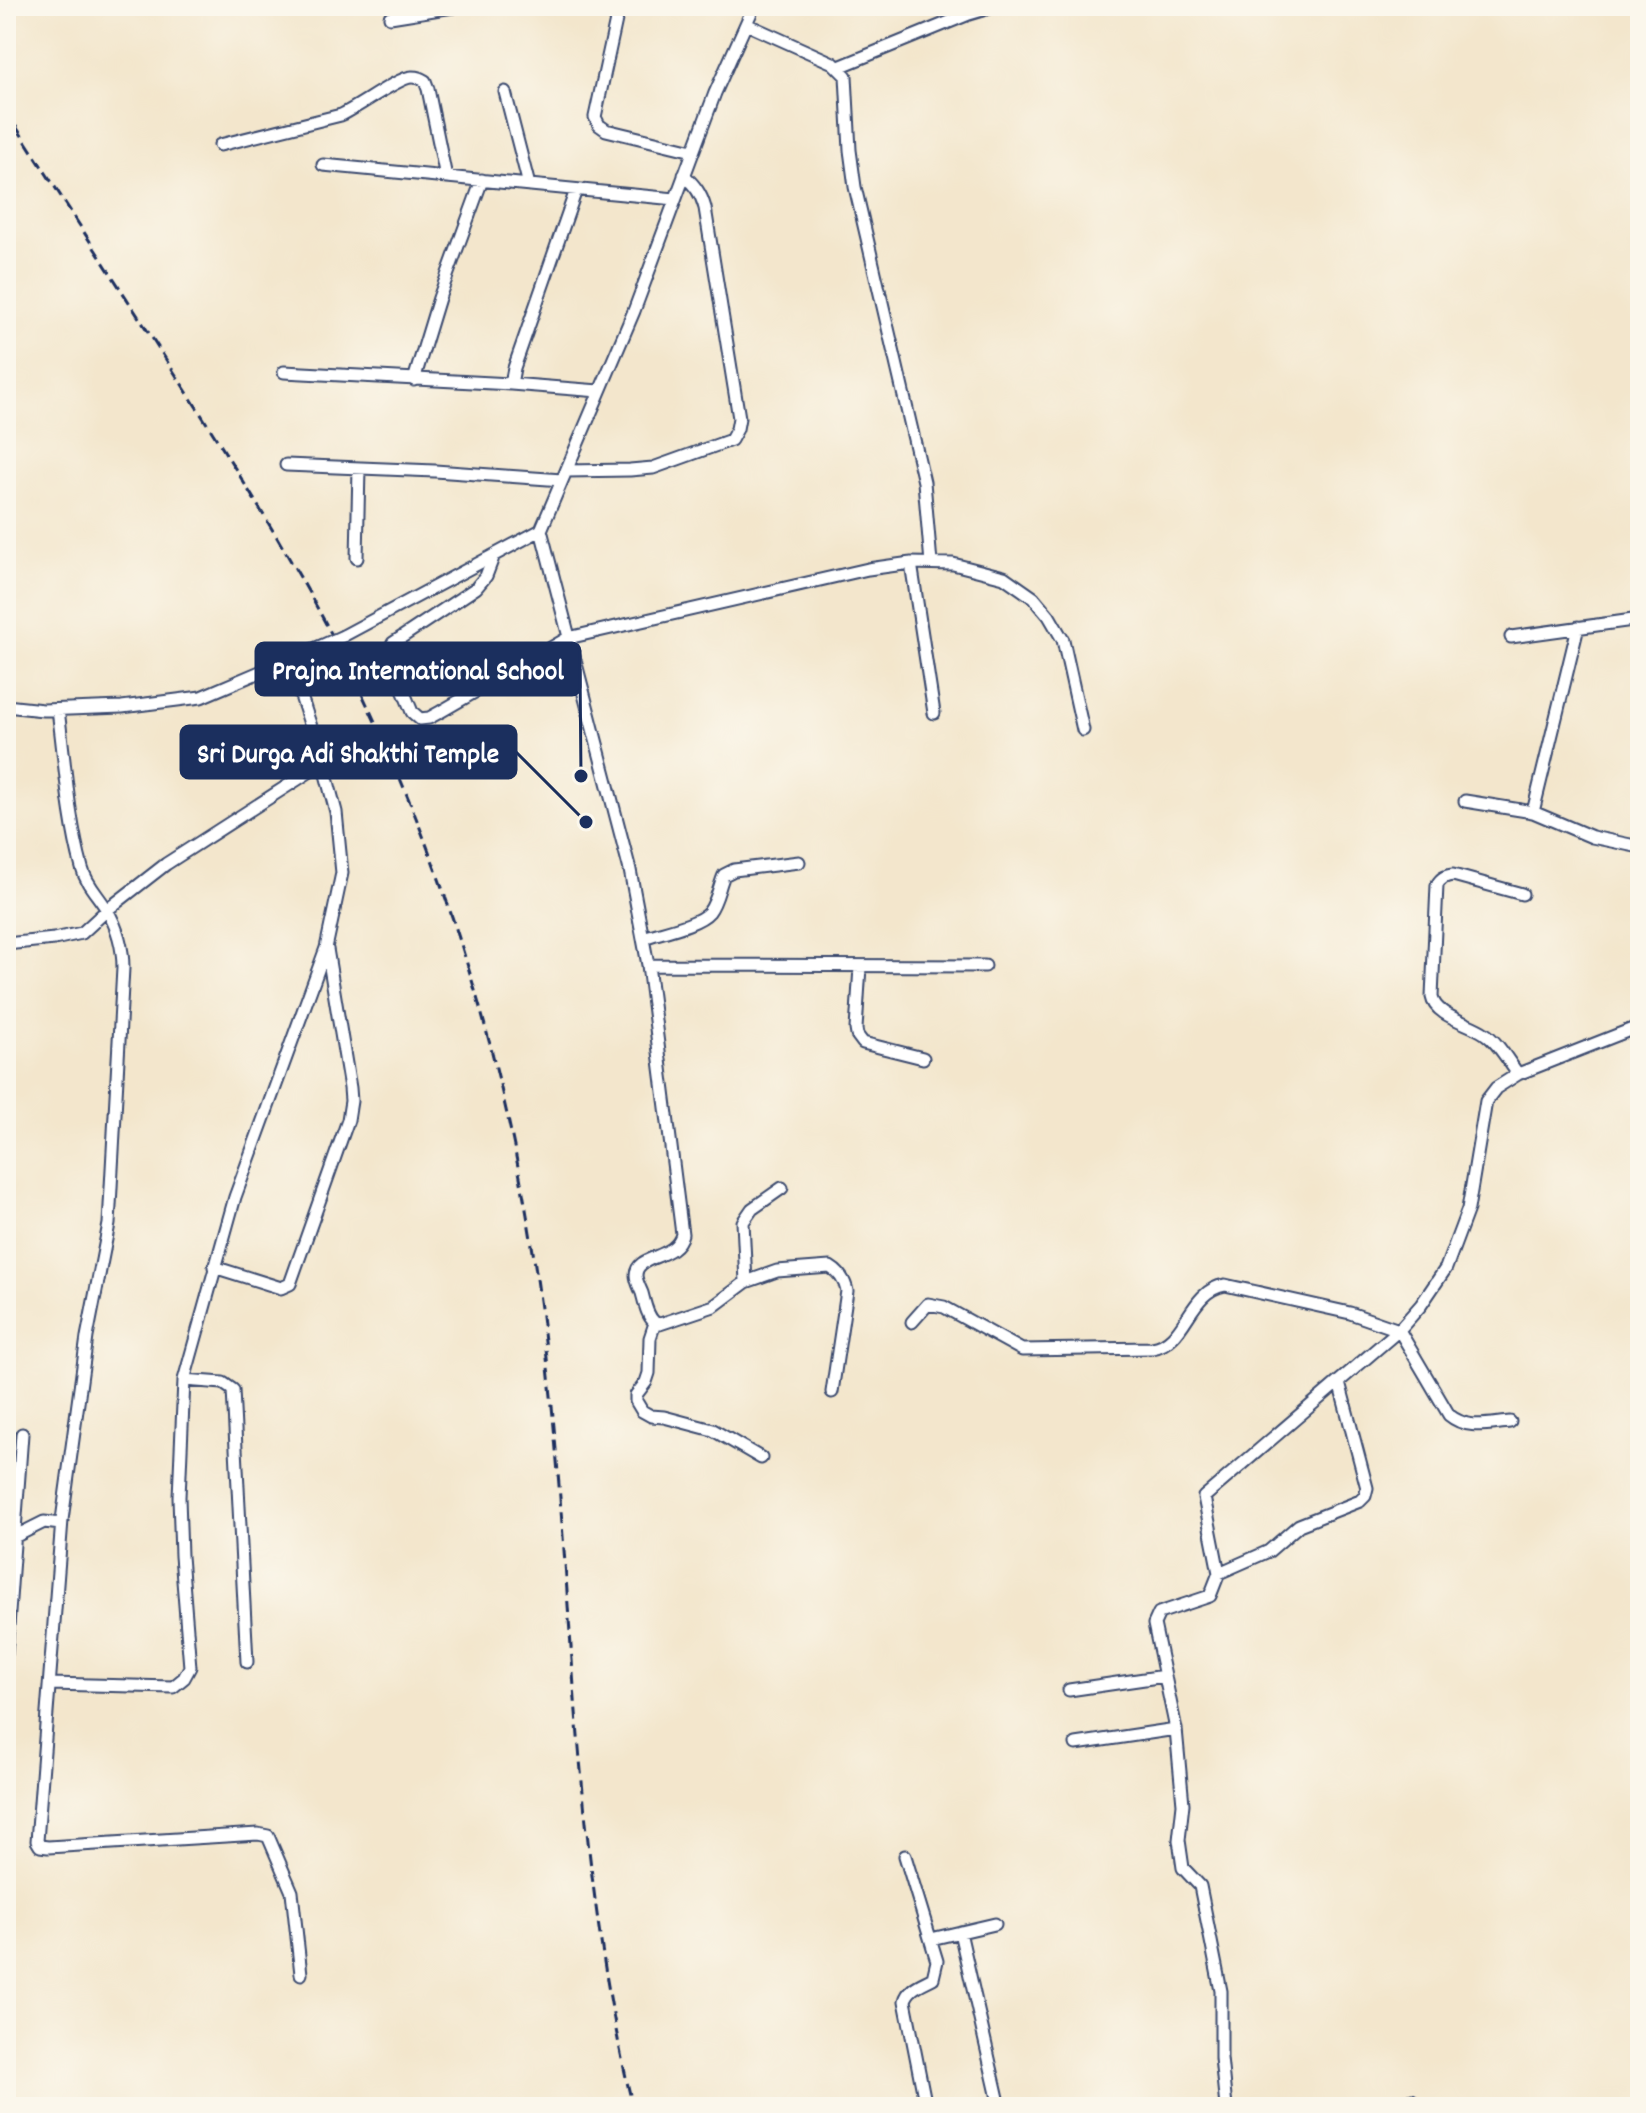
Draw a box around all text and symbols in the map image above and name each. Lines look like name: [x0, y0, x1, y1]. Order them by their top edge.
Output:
callout: Prajna International School: [256, 643, 580, 695]
text: Prajna International School: [272, 654, 564, 694]
callout: Sri Durga Adi Shakthi Temple: [181, 726, 516, 778]
text: Sri Durga Adi Shakthi Temple: [197, 737, 499, 777]

